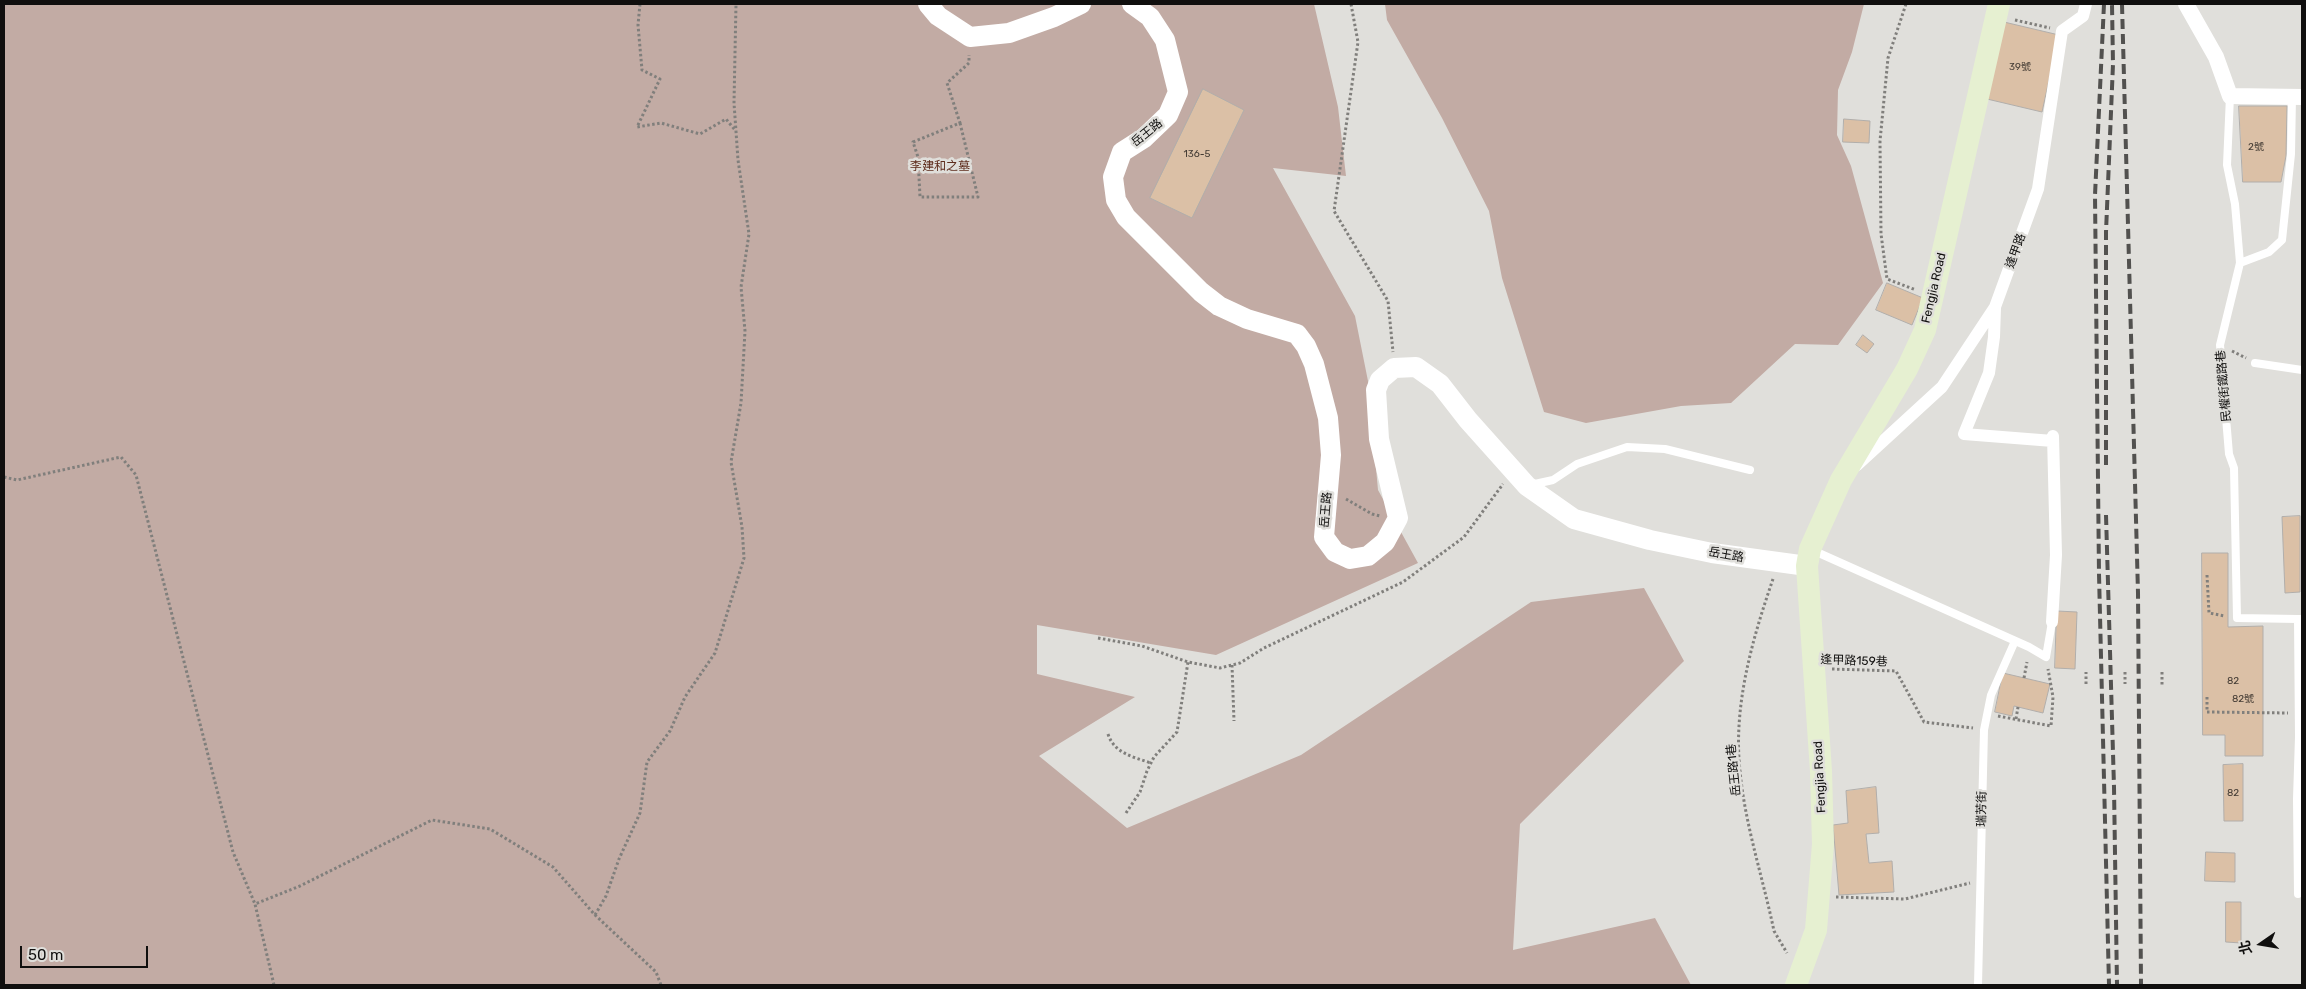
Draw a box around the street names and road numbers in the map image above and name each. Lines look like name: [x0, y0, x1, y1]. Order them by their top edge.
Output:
street label: 岳王路: [1128, 116, 1166, 150]
street label: 逢甲路: [2003, 232, 2029, 270]
street label: Fengjia Road: [1919, 251, 1949, 325]
street label: 民權街鐵路巷: [2214, 350, 2234, 422]
street label: 岳王路: [1317, 491, 1335, 529]
street label: 岳王路: [1707, 545, 1745, 565]
street label: 逢甲路159巷: [1820, 653, 1888, 669]
street label: Fengjia Road: [1811, 741, 1829, 813]
street label: 岳王路1巷: [1724, 743, 1744, 797]
street label: 瑞芳街: [1974, 791, 1990, 827]

